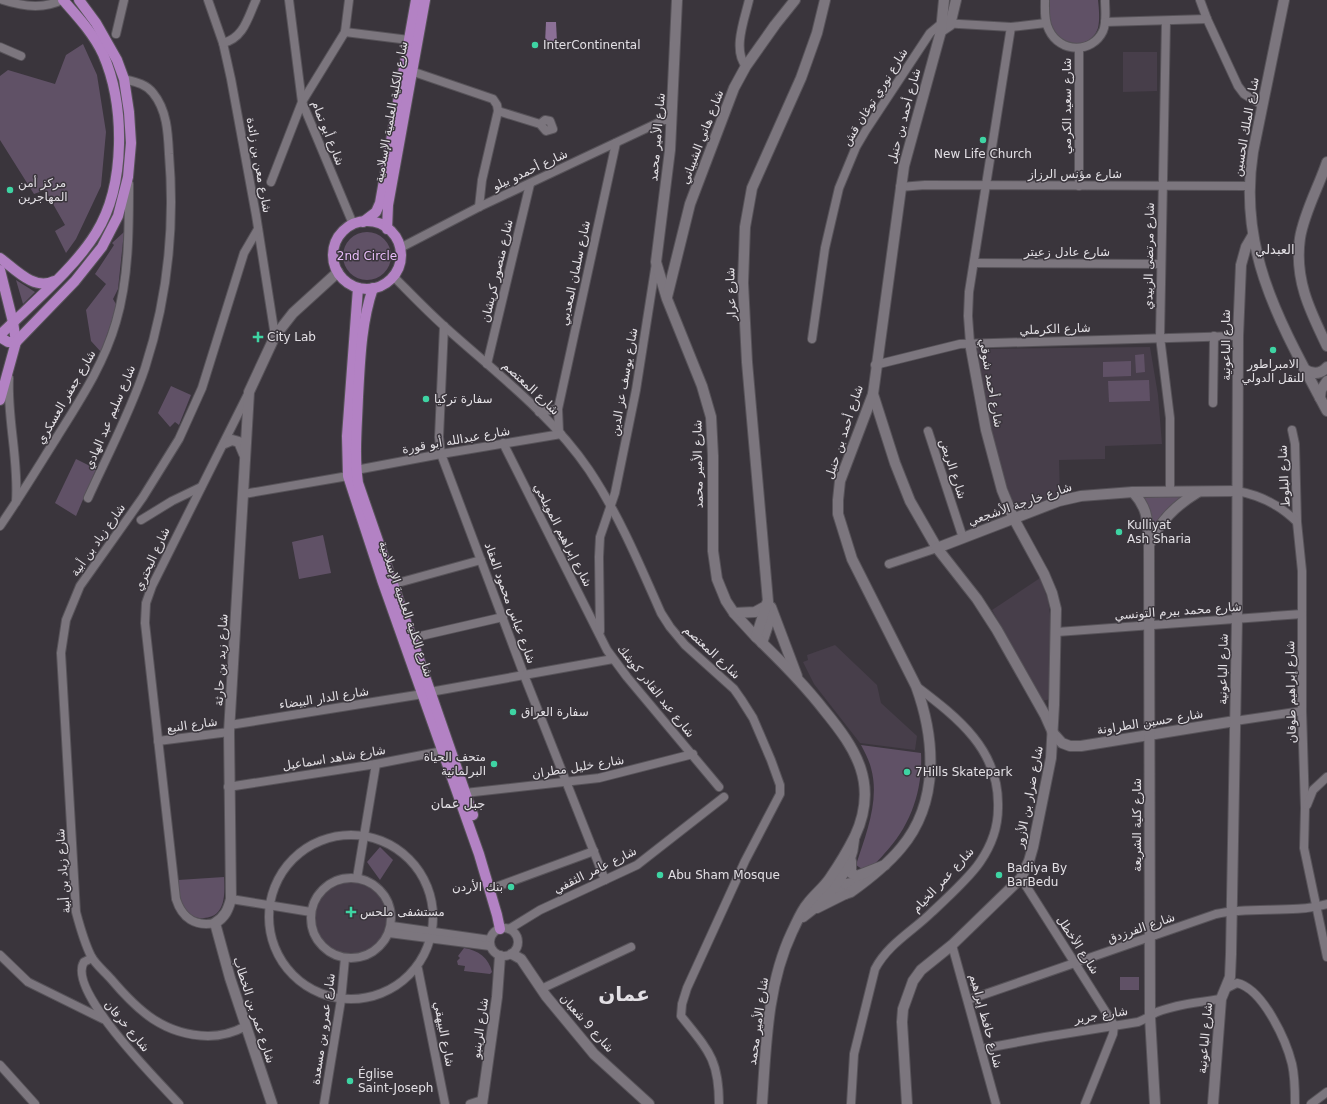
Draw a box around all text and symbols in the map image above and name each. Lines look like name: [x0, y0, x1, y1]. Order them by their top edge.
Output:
place label: InterContinental: [543, 38, 641, 52]
street label: شارع الكلية العلمية الإسلامية: [372, 40, 411, 184]
marker: InterContinental: [530, 40, 540, 50]
street label: شارع نوري توغان قش: [839, 46, 912, 149]
street label: شارع سعيد الكرمي: [1060, 58, 1075, 154]
street label: شارع أحمد بن حنبل: [884, 66, 924, 166]
street label: شارع الملك الحسين: [1230, 76, 1263, 178]
street label: شارع هاني الشيباني: [678, 88, 727, 186]
street label: شارع الأمير محمد: [645, 92, 669, 182]
street label: شارع أبو تمام: [308, 98, 348, 168]
street label: شارع معن بن زائدة: [243, 116, 274, 214]
marker: New Life Church: [978, 135, 988, 145]
street label: شارع أحمدو بيلو: [489, 146, 570, 195]
place label: New Life Church: [934, 147, 1032, 161]
street label: شارع مؤنس الرزاز: [1027, 167, 1122, 182]
place label: مركز أمن المهاجرين: [18, 175, 68, 205]
marker: مركز أمن المهاجرين: [5, 185, 15, 195]
street label: شارع مرتضى الزبيدي: [1141, 202, 1158, 310]
street label: شارع منصور كريشان: [478, 218, 517, 324]
street label: شارع سلمان المعدبي: [557, 219, 594, 327]
district label: العبدلي: [1255, 242, 1295, 257]
street label: شارع عادل زعيتر: [1023, 245, 1110, 260]
park label: 2nd Circle: [337, 249, 397, 263]
street label: شارع عرار: [723, 267, 740, 322]
street label: شارع الباعونية: [1219, 309, 1234, 381]
street label: شارع الكرملي: [1019, 321, 1091, 338]
street label: شارع يوسف عز الدين: [608, 327, 641, 437]
place label: City Lab: [267, 330, 316, 344]
marker: City Lab: [252, 331, 264, 343]
street label: شارع أحمد شوقي: [975, 337, 1007, 429]
marker: الامبراطور للنقل الدولي: [1268, 345, 1278, 355]
street label: شارع جعفر العسكري: [33, 347, 100, 447]
place label: الامبراطور للنقل الدولي: [1242, 357, 1304, 386]
street label: شارع المعتصم: [499, 358, 562, 418]
street label: شارع سليم عبد الهادي: [82, 363, 139, 472]
street label: شارع أحمد بن حنبل: [821, 383, 867, 481]
place label: سفارة تركيا: [434, 392, 493, 407]
marker: سفارة تركيا: [421, 394, 431, 404]
street label: شارع الأمير محمد: [689, 420, 707, 508]
street label: شارع عبدالله أبو قورة: [401, 423, 511, 457]
street label: شارع الربض: [936, 437, 969, 501]
street label: شارع البلوط: [1275, 444, 1294, 508]
street label: شارع خارجة الأشجعي: [966, 479, 1074, 529]
street label: شارع إبراهيم المويلحي: [530, 481, 595, 589]
street label: شارع زياد بن أبية: [67, 500, 129, 580]
place label: Kulliyat Ash Sharia: [1127, 518, 1191, 546]
street label: شارع البحتري: [131, 525, 174, 593]
marker: Kulliyat Ash Sharia: [1114, 527, 1124, 537]
street label: شارع الكلية العلمية الإسلامية: [375, 539, 436, 679]
street label: شارع عباس محمود العقاد: [481, 541, 538, 666]
street label: شارع محمد بيرم التونسي: [1114, 600, 1242, 623]
street label: شارع زيد بن حارثة: [212, 613, 231, 707]
street label: شارع المعتصم: [680, 622, 743, 682]
street label: شارع الباعونية: [1215, 633, 1232, 705]
street label: شارع إبراهيم طوقان: [1283, 640, 1300, 744]
street label: شارع عبد القادر كوشك: [614, 642, 698, 741]
street label: شارع الدار البيضاء: [278, 684, 370, 713]
place label: سفارة العراق: [521, 705, 589, 720]
marker: سفارة العراق: [508, 707, 518, 717]
street label: شارع حسين الطراونة: [1096, 707, 1204, 738]
street label: شارع النبع: [166, 715, 218, 736]
street label: شارع شاهد اسماعيل: [281, 743, 387, 774]
street label: شارع ضرار بن الأزور: [1011, 744, 1047, 851]
place label: متحف الحياة البرلمانية: [424, 750, 486, 779]
street label: شارع خليل مطران: [531, 753, 625, 782]
marker: متحف الحياة البرلمانية: [489, 759, 499, 769]
place label: 7Hills Skatepark: [915, 765, 1012, 779]
marker: 7Hills Skatepark: [902, 767, 912, 777]
street label: شارع كلية الشريعة: [1130, 778, 1145, 872]
district label: جبل عمان: [431, 796, 485, 811]
street label: شارع زياد بن أبية: [52, 828, 74, 914]
street label: شارع عامر الثقفي: [551, 844, 639, 897]
street label: شارع عمر الخيام: [909, 844, 978, 916]
place label: Badiya By BarBedu: [1007, 861, 1067, 889]
place label: Abu Sham Mosque: [668, 868, 780, 882]
marker: Abu Sham Mosque: [655, 870, 665, 880]
marker: Badiya By BarBedu: [994, 870, 1004, 880]
place label: بنك الأردن: [452, 879, 503, 895]
marker: بنك الأردن: [506, 882, 516, 892]
place label: مستشفى ملحس: [360, 905, 445, 920]
marker: مستشفى ملحس: [345, 906, 357, 918]
street label: شارع الفرزدق: [1105, 910, 1177, 947]
street label: شارع الأخطل: [1053, 913, 1103, 977]
street label: شارع عمر بن الخطاب: [229, 955, 278, 1065]
street label: شارع عمرو بن مسعدة: [308, 972, 339, 1086]
street label: شارع حافظ إبراهيم: [966, 972, 1005, 1070]
street label: شارع الأمير محمد: [744, 976, 772, 1066]
district label: عمان: [598, 982, 650, 1006]
street label: شارع 9 شعبان: [556, 991, 617, 1056]
street label: شارع خرفان: [101, 997, 153, 1055]
street label: شارع الرينبو: [469, 997, 492, 1060]
street label: شارع البيهقي: [430, 1000, 457, 1068]
street label: شارع الباعونية: [1195, 1002, 1216, 1074]
street label: شارع جرير: [1072, 1004, 1129, 1027]
place label: Église Saint-Joseph: [358, 1066, 433, 1095]
marker: Église Saint-Joseph: [345, 1076, 355, 1086]

